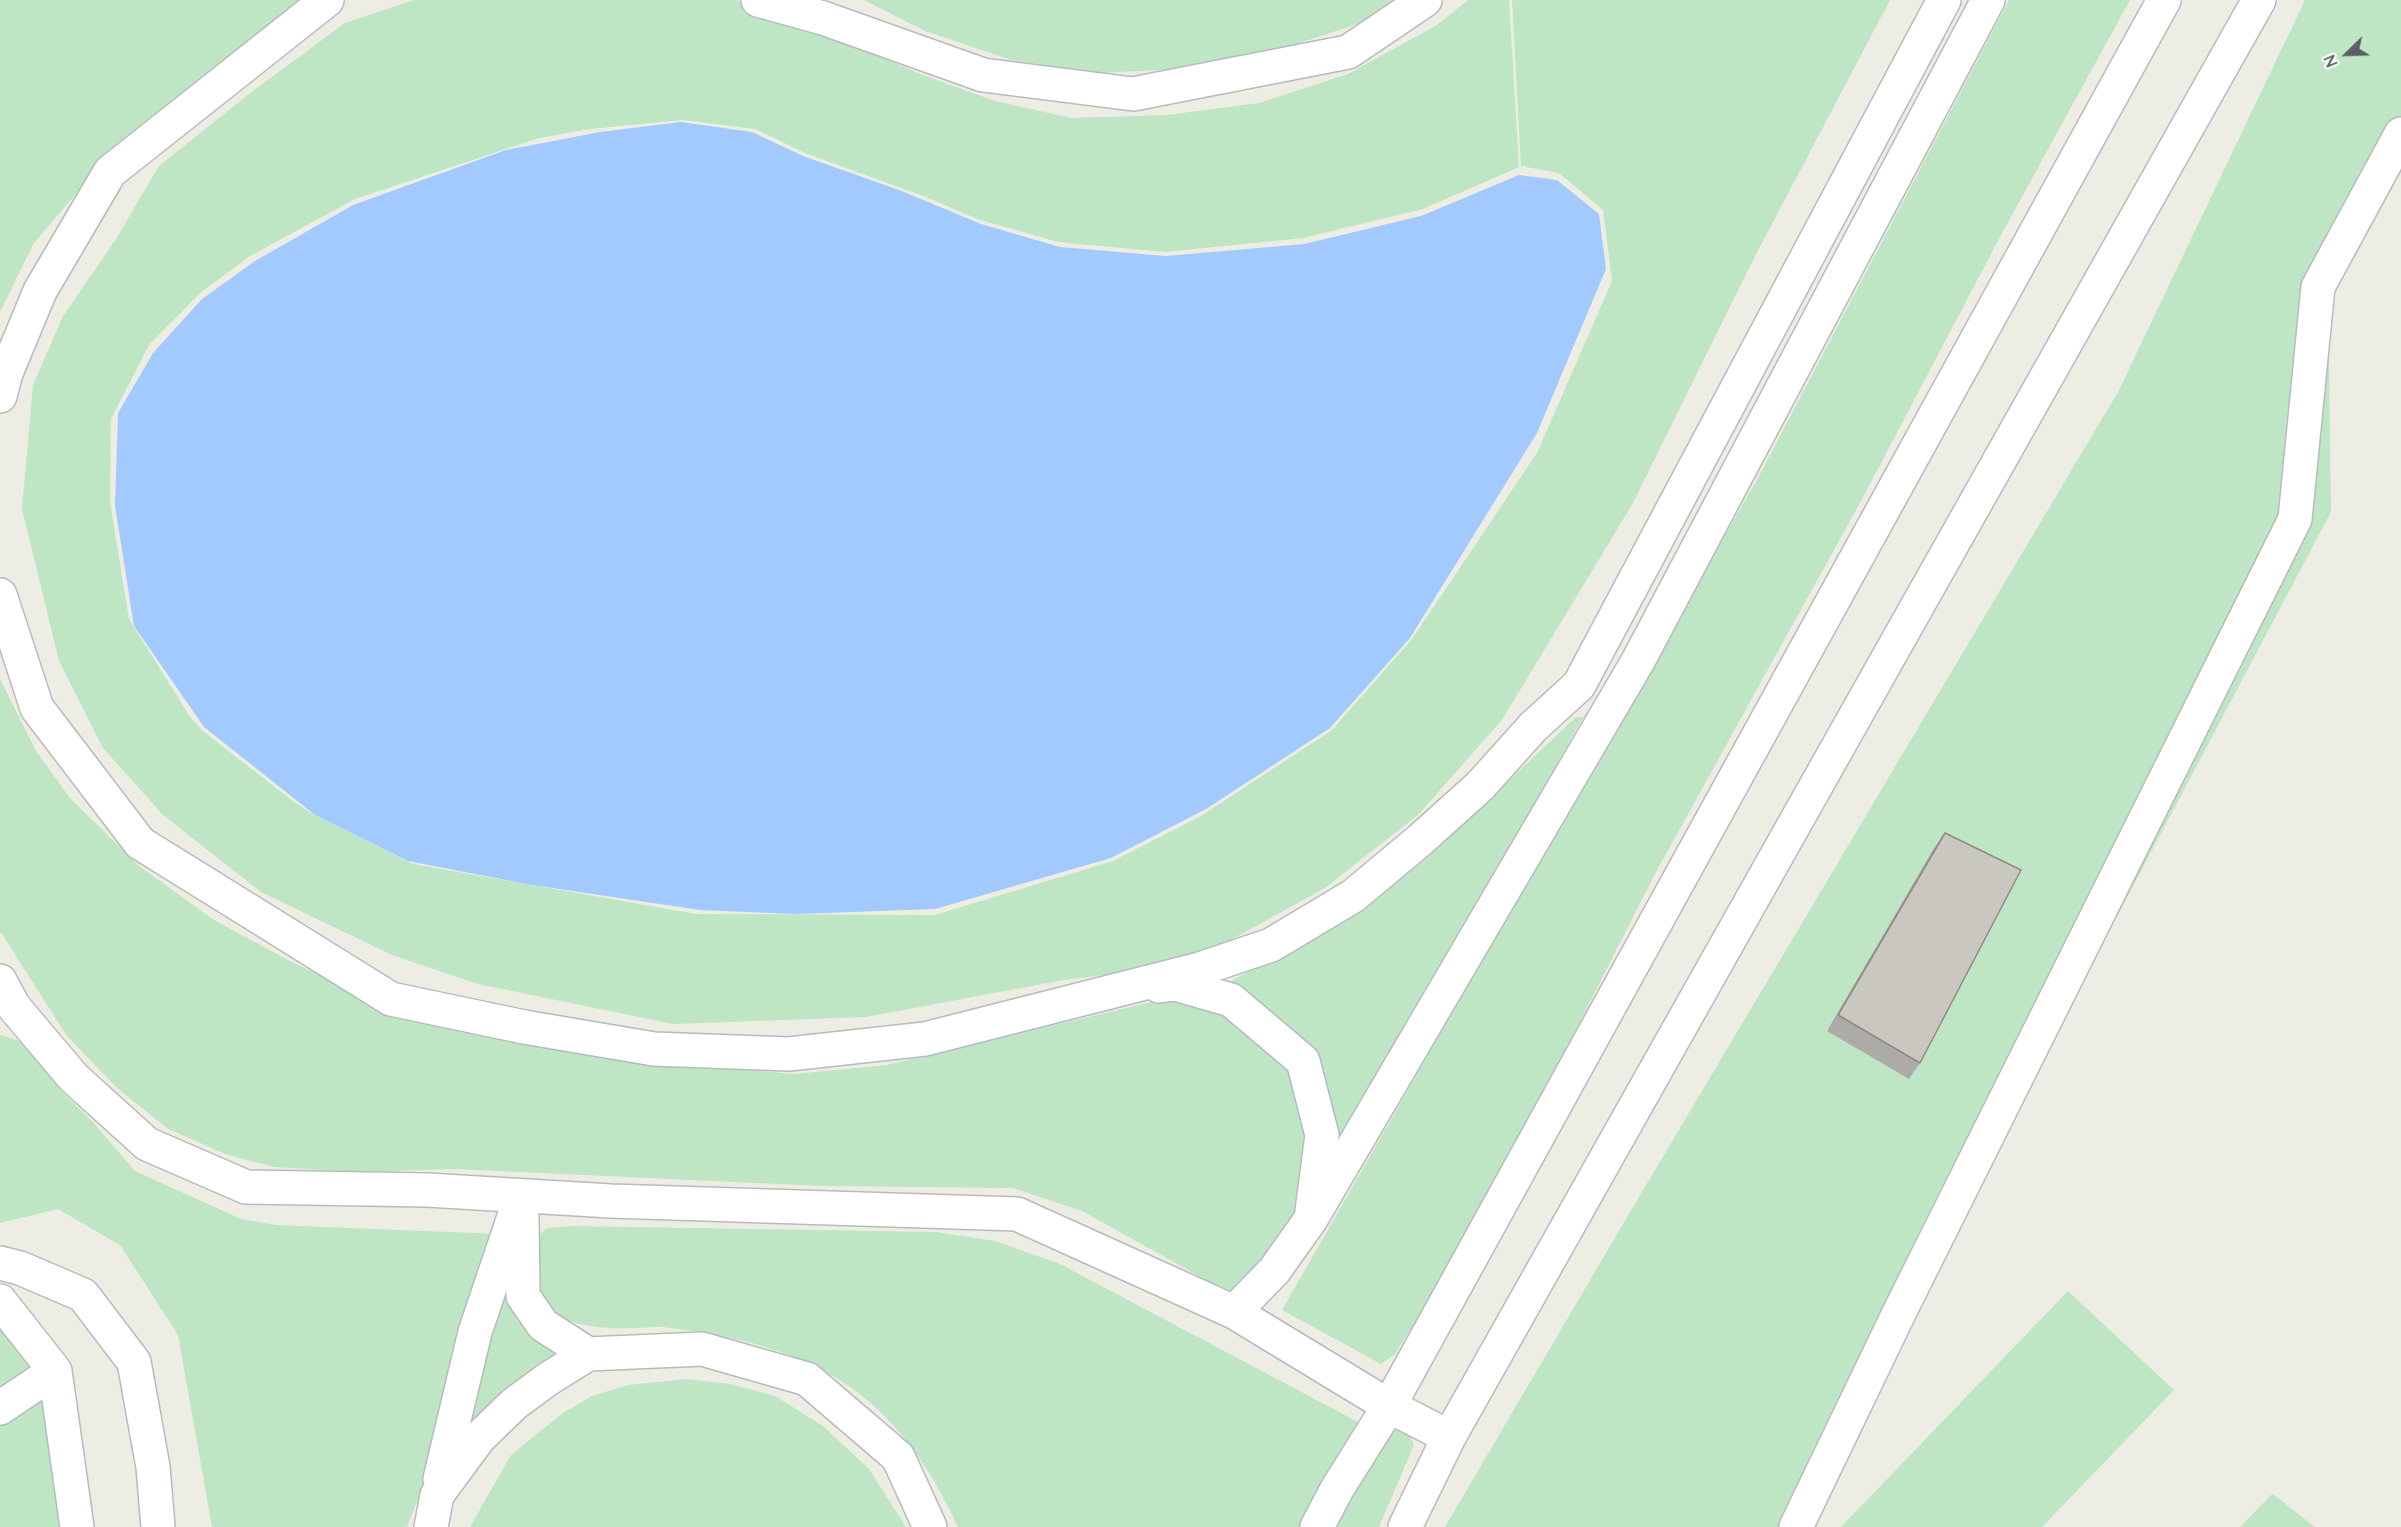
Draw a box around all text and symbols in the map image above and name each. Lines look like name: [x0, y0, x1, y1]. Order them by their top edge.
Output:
north arrow: [2317, 24, 2377, 84]
text: N: [2319, 52, 2342, 70]

